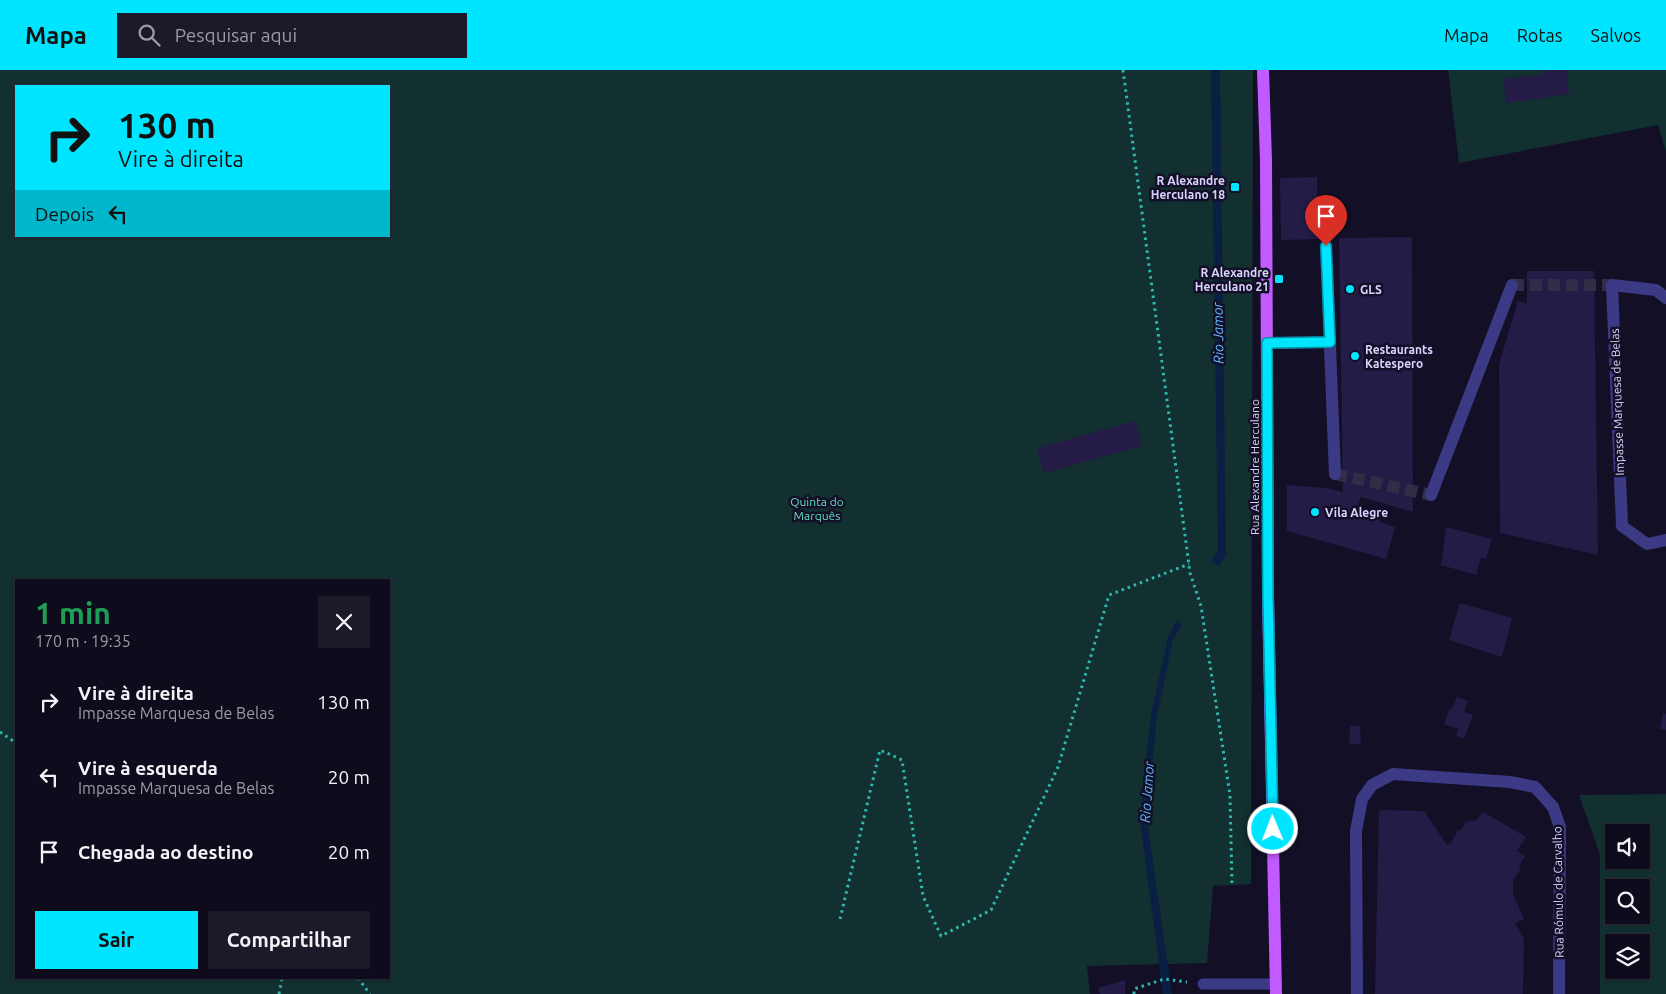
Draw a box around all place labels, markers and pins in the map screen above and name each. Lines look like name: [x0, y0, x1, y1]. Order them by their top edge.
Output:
place label: R Alexandre Herculano 18: [1151, 174, 1225, 201]
marker: R Alexandre Herculano 18: [1229, 181, 1241, 193]
pin: [1305, 195, 1347, 246]
place label: R Alexandre Herculano 21: [1195, 266, 1269, 293]
marker: R Alexandre Herculano 21: [1273, 273, 1285, 285]
marker: GLS: [1344, 283, 1356, 295]
place label: GLS: [1360, 283, 1382, 296]
place label: Restaurants Katespero: [1365, 343, 1433, 370]
marker: Restaurants Katespero: [1349, 350, 1361, 362]
marker: Vila Alegre: [1309, 506, 1321, 518]
place label: Vila Alegre: [1325, 506, 1388, 519]

